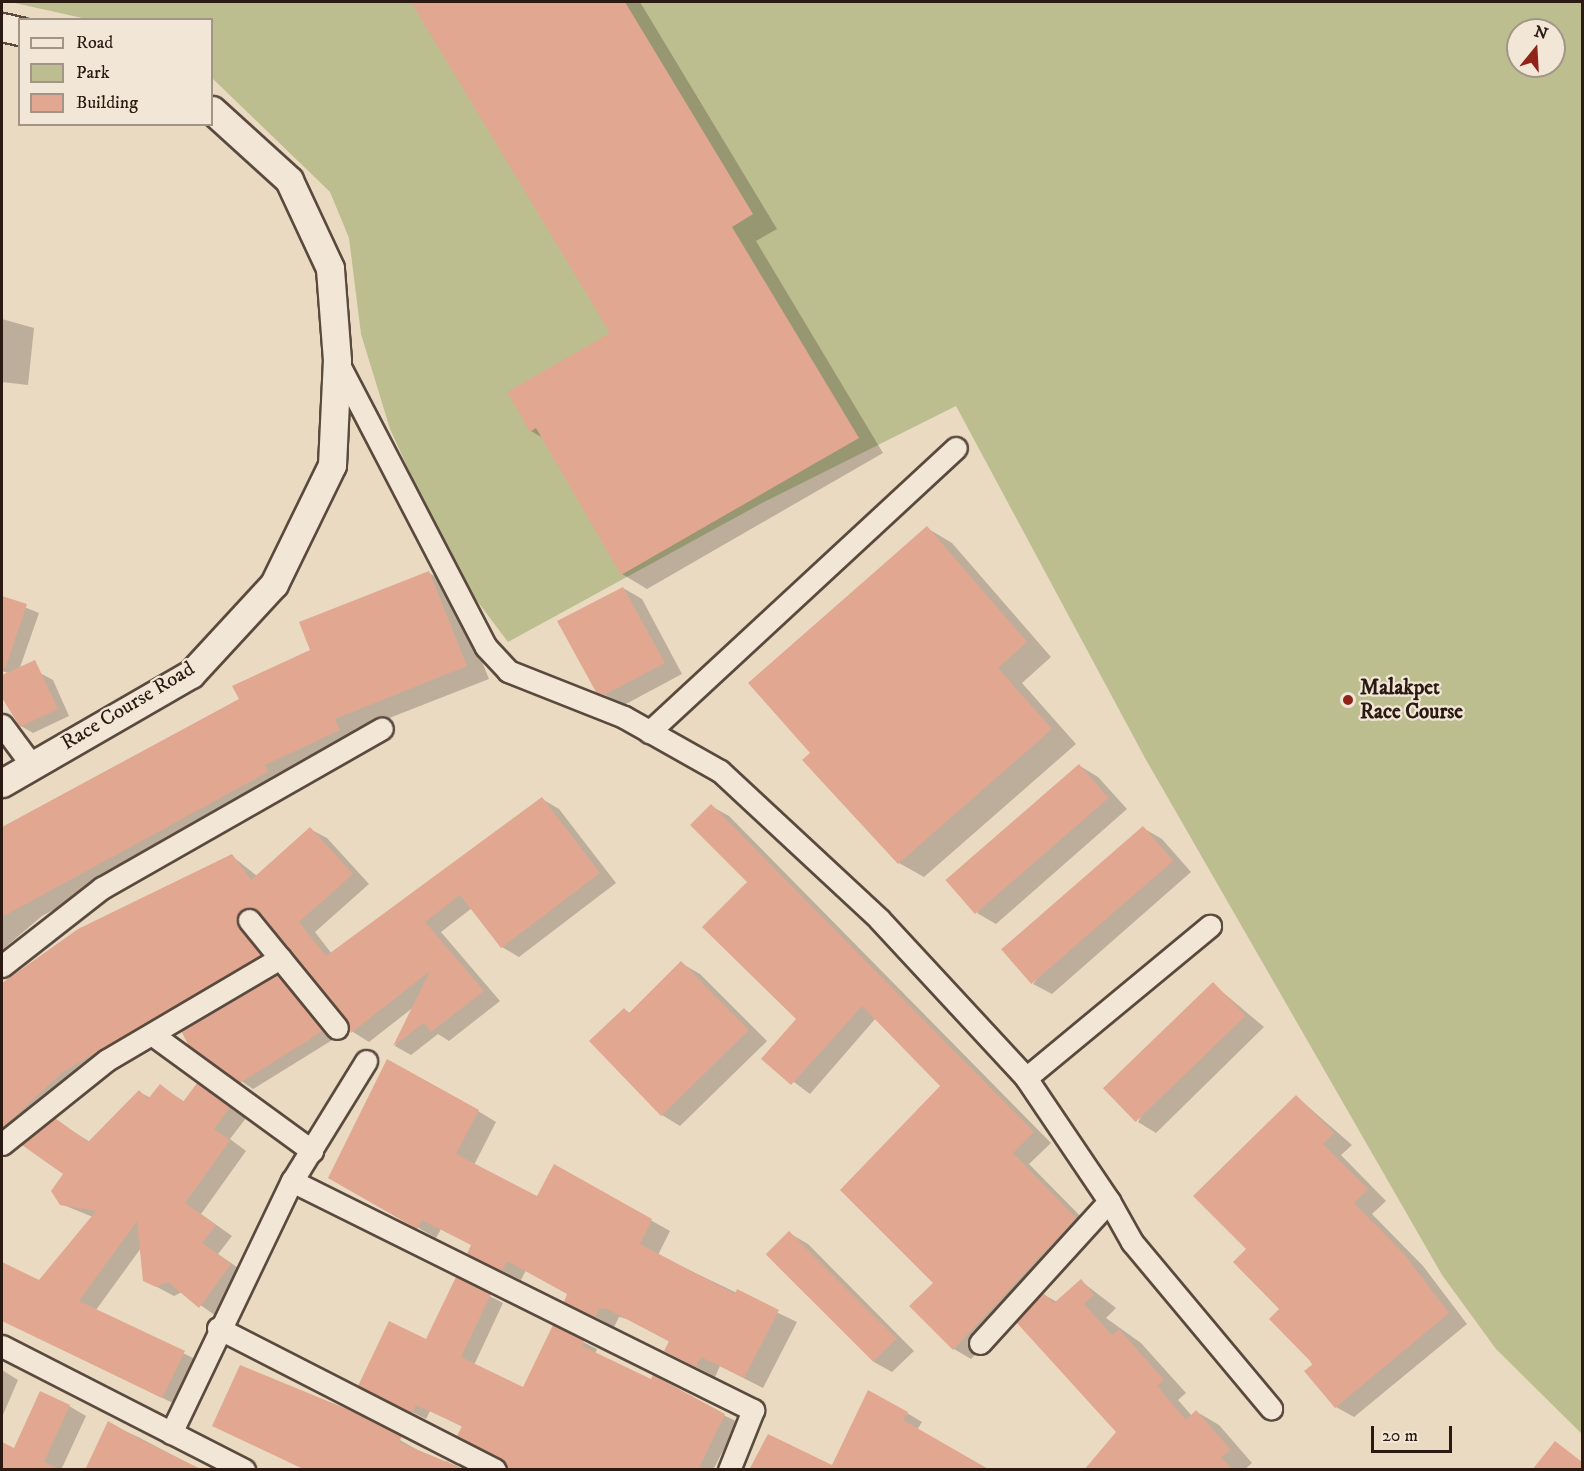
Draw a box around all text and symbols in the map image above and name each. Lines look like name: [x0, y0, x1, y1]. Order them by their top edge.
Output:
legend: [18, 18, 213, 126]
north arrow: [1506, 18, 1566, 78]
text: N: [1532, 21, 1550, 44]
text: Road: [76, 32, 113, 54]
text: Park: [76, 62, 110, 84]
text: Building: [76, 92, 138, 114]
street label: Race Course Road: [57, 656, 199, 756]
place label: Malakpet Race Course: [1360, 675, 1463, 725]
marker: Malakpet Race Course: [1341, 693, 1355, 707]
scale bar: [1374, 1414, 1455, 1452]
text: 20 m: [1382, 1425, 1418, 1447]

